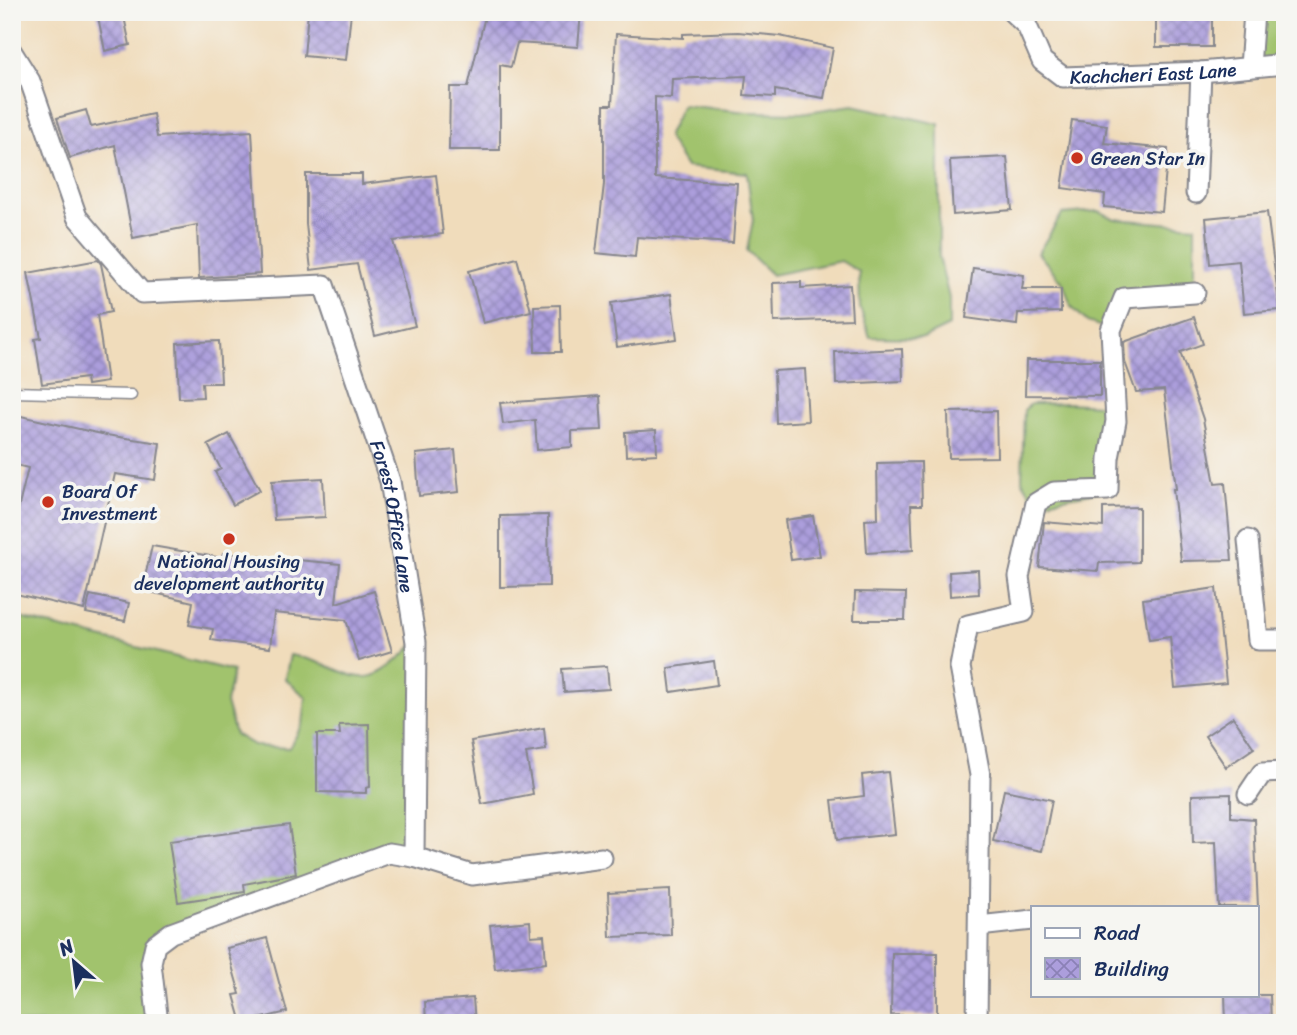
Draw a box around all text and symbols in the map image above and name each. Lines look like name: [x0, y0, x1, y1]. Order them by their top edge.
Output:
street label: Kachcheri East Lane: [1069, 52, 1238, 93]
place label: Green Star In: [1091, 142, 1205, 175]
marker: Green Star In: [1069, 150, 1085, 166]
street label: Forest Office Lane: [361, 435, 424, 595]
place label: Board Of Investment: [61, 475, 157, 530]
marker: Board Of Investment: [40, 494, 56, 510]
marker: National Housing development authority: [221, 531, 237, 547]
place label: National Housing development authority: [134, 545, 324, 600]
legend: [1031, 906, 1258, 996]
text: Road: [1094, 914, 1141, 952]
north arrow: [38, 926, 108, 996]
text: N: [52, 929, 81, 966]
text: Building: [1094, 950, 1170, 988]

